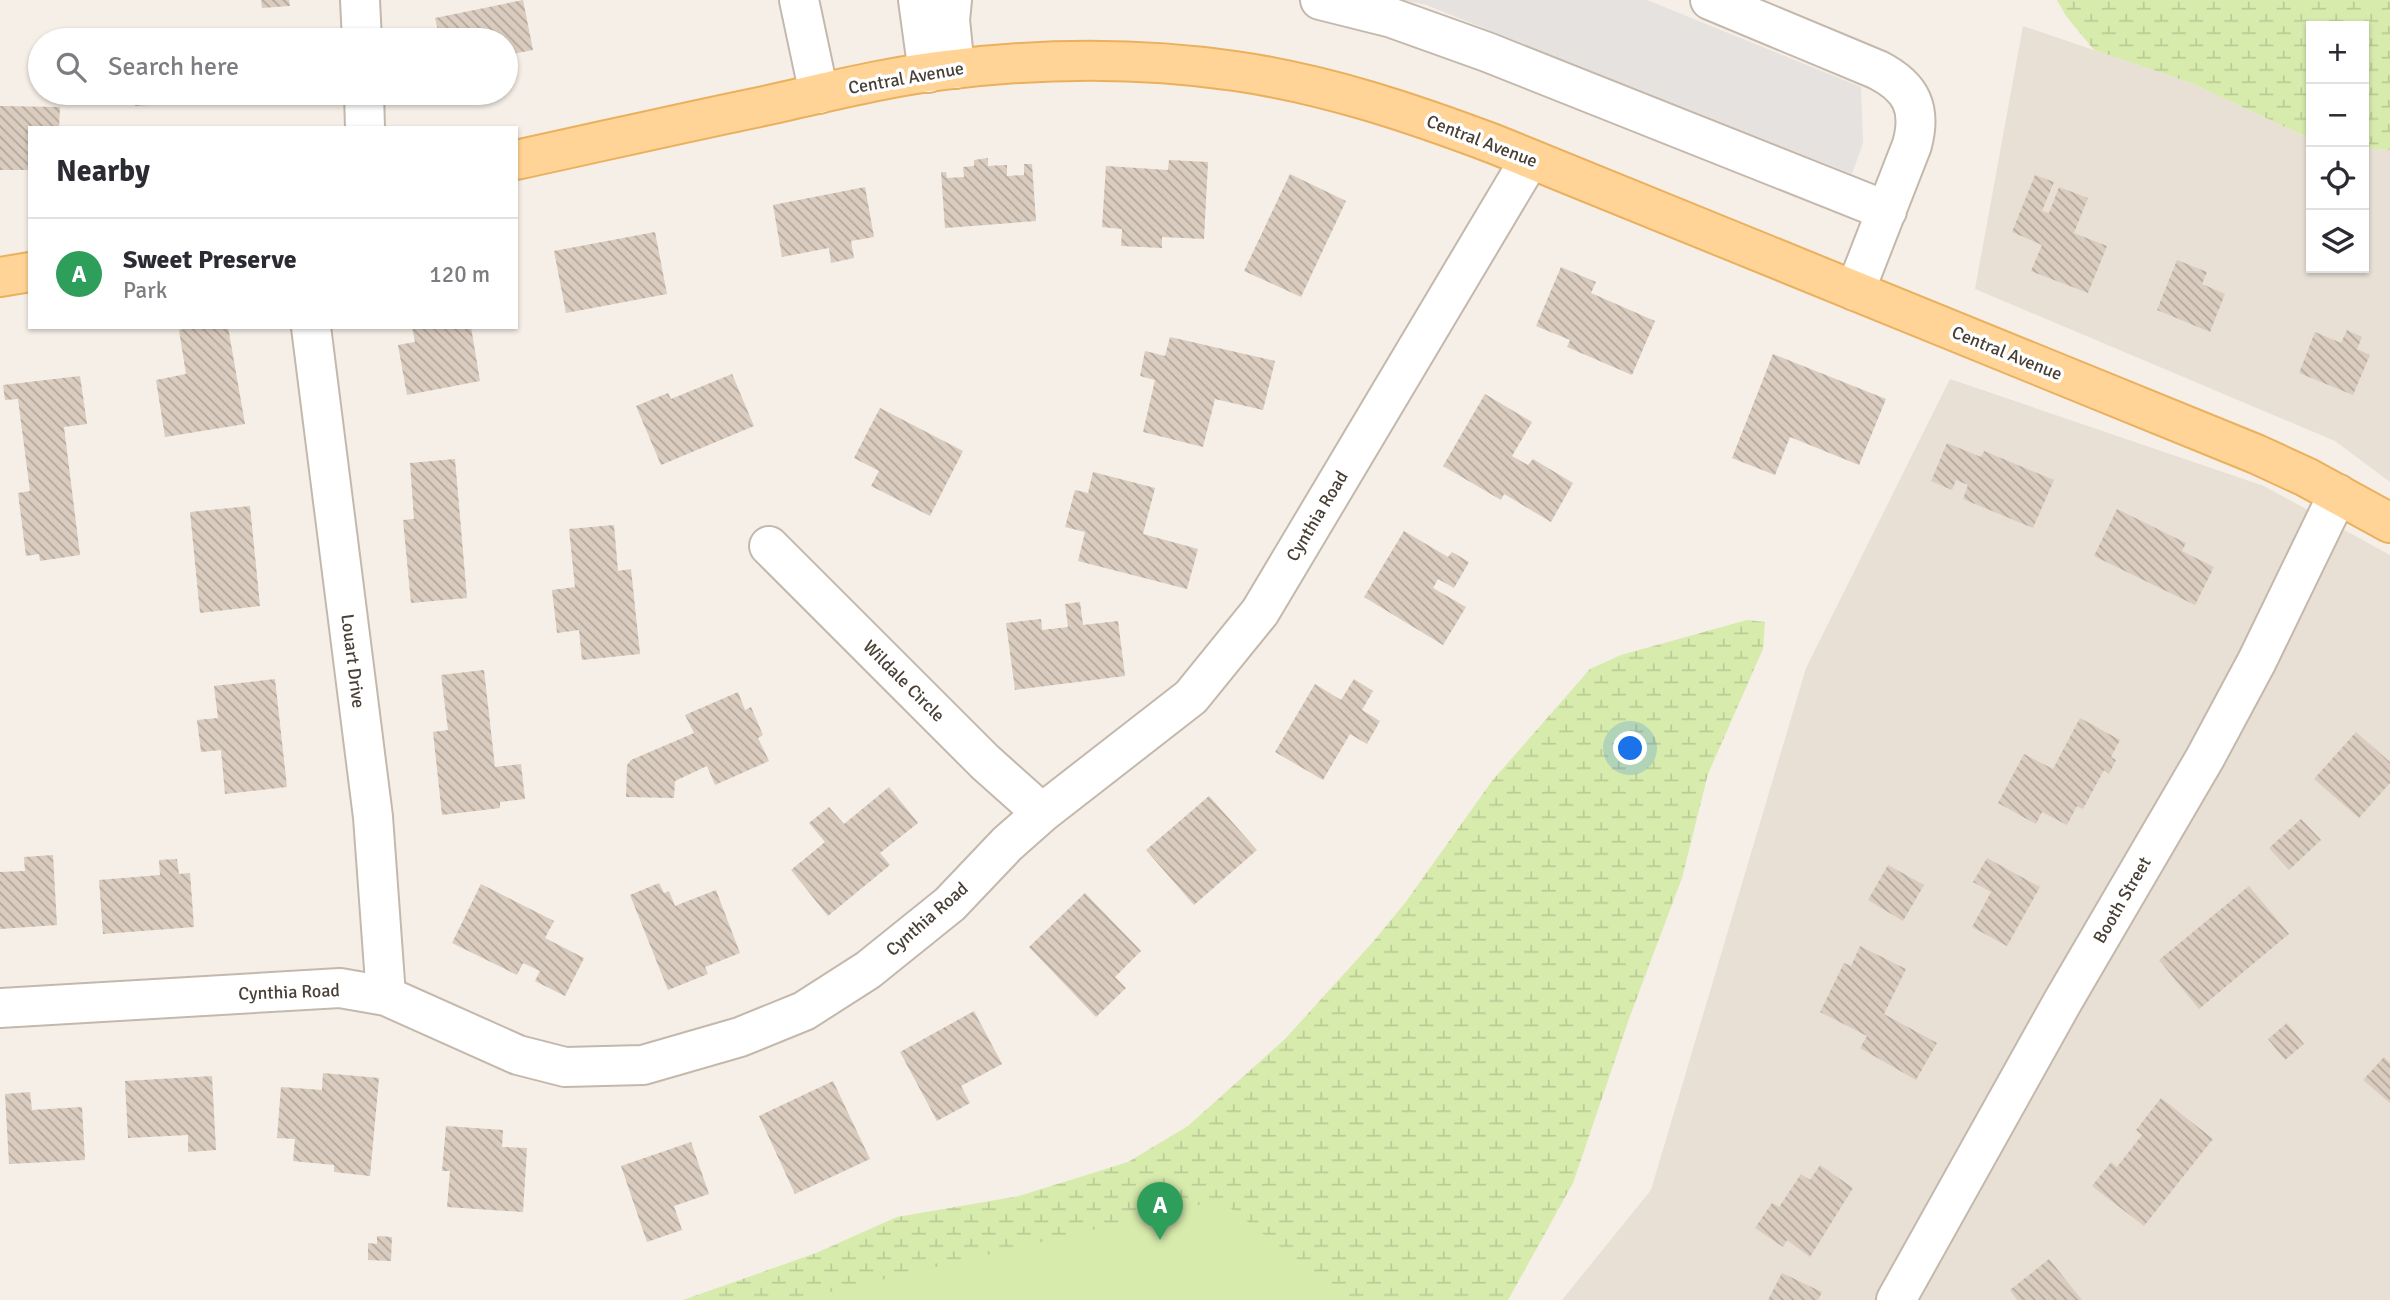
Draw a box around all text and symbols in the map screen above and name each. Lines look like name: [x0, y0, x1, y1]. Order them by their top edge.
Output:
map controls: [2306, 21, 2369, 273]
button: +: [2306, 21, 2369, 84]
search box: [28, 28, 518, 105]
icon: search: [52, 48, 90, 86]
text: Search here: [108, 51, 239, 83]
street label: Central Avenue: [846, 57, 966, 99]
button: −: [2306, 84, 2369, 147]
street label: Central Avenue: [1423, 110, 1541, 172]
button: locate: [2306, 147, 2369, 210]
text: Nearby: [56, 153, 150, 190]
button: layers: [2306, 210, 2369, 273]
text: Sweet Preserve: [123, 244, 297, 276]
text: A: [72, 260, 86, 289]
text: 120 m: [429, 260, 490, 289]
text: Park: [123, 276, 167, 305]
street label: Central Avenue: [1949, 321, 2065, 385]
street label: Cynthia Road: [1281, 467, 1353, 565]
street label: Louart Drive: [336, 613, 370, 709]
street label: Wildale Circle: [858, 635, 950, 727]
your location: [1613, 731, 1647, 765]
street label: Booth Street: [2088, 853, 2156, 947]
street label: Cynthia Road: [881, 877, 973, 961]
street label: Cynthia Road: [238, 979, 340, 1005]
pin: A: [1137, 1182, 1183, 1240]

